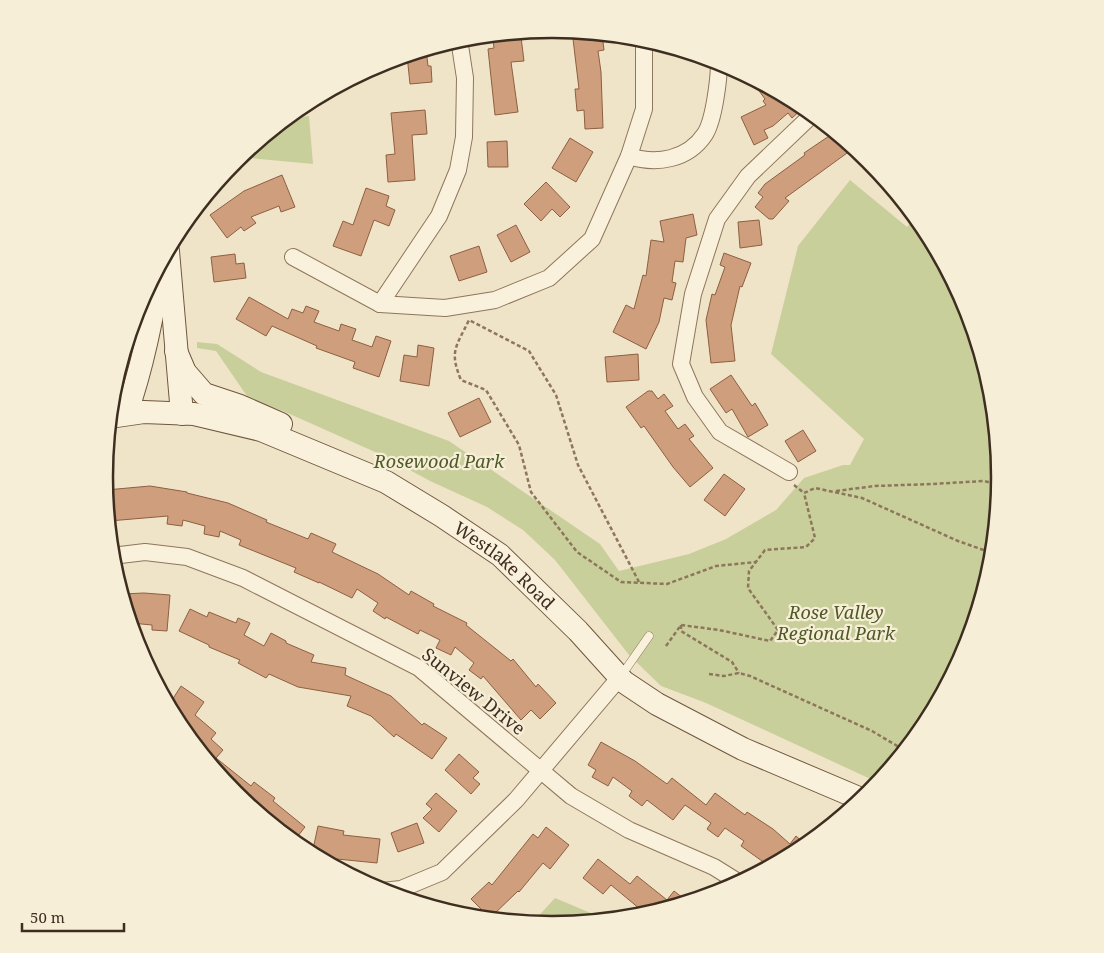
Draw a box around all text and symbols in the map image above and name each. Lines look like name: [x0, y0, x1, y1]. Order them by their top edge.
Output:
park label: Rosewood Park: [373, 449, 505, 473]
street label: Westlake Road: [449, 516, 560, 614]
park label: Rose Valley Regional Park: [776, 600, 896, 645]
street label: Sunview Drive: [417, 642, 531, 740]
scale bar: [22, 900, 125, 932]
text: 50 m: [30, 907, 65, 927]

